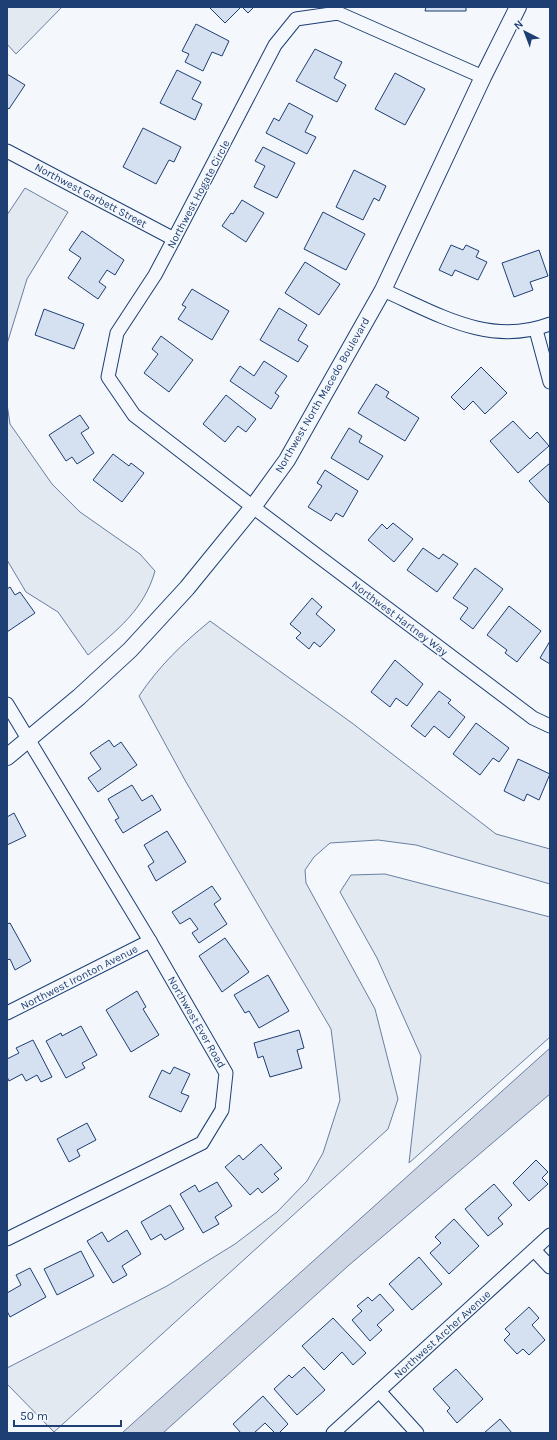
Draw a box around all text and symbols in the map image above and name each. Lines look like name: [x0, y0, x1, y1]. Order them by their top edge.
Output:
north arrow: [505, 12, 545, 52]
text: N: [511, 17, 526, 32]
street label: Northwest Hogate Circle: [164, 138, 233, 251]
street label: Northwest Garbett Street: [33, 160, 149, 230]
street label: Northwest North Macedo Boulevard: [272, 315, 372, 475]
street label: Northwest Hartney Way: [349, 578, 450, 659]
street label: Northwest Ironton Avenue: [18, 942, 140, 1013]
street label: Northwest Ever Road: [165, 974, 228, 1070]
street label: Northwest Archer Avenue: [391, 1287, 494, 1381]
scale bar: [14, 1402, 121, 1428]
text: 50 m: [20, 1409, 48, 1423]

